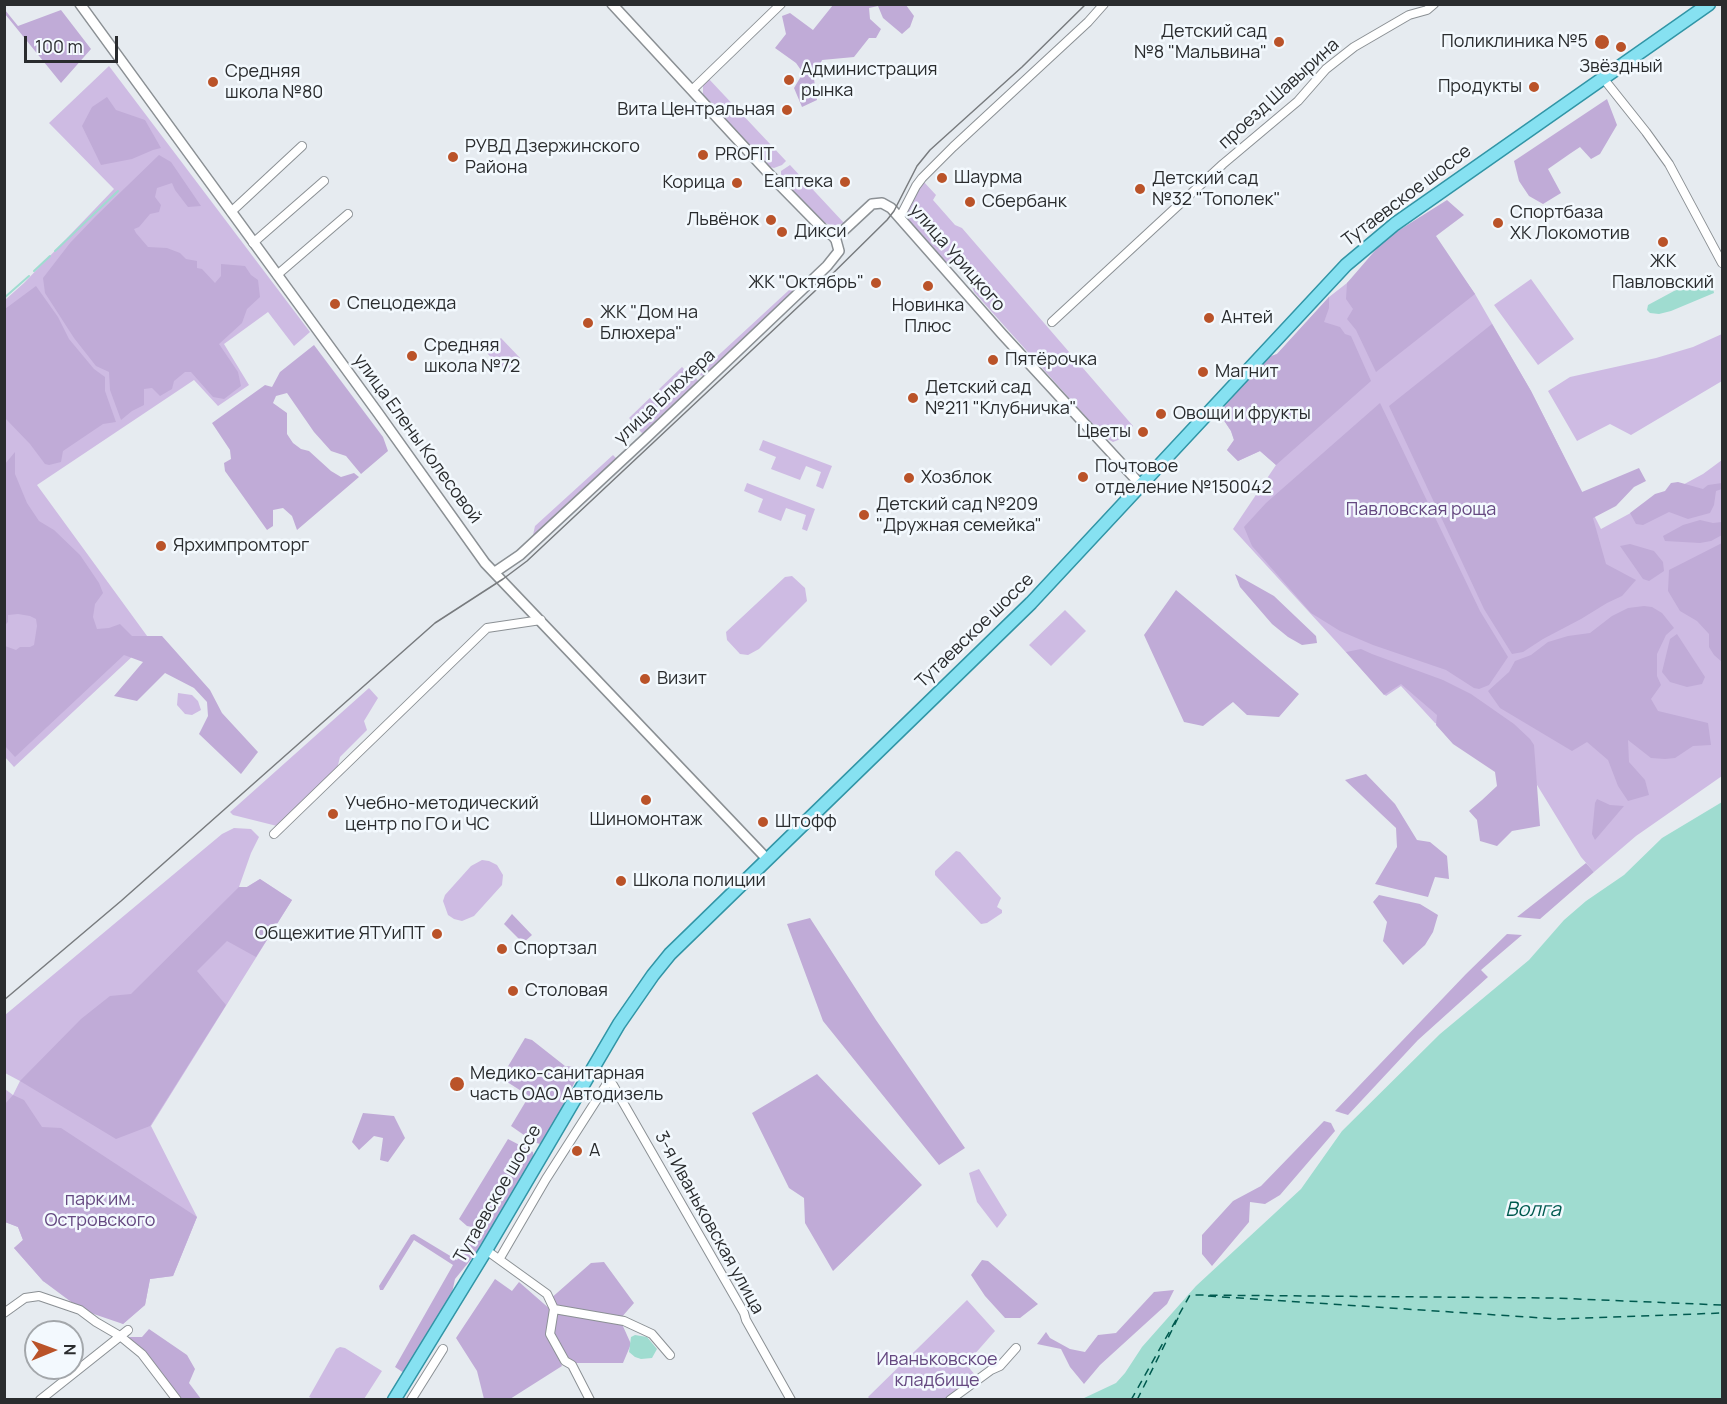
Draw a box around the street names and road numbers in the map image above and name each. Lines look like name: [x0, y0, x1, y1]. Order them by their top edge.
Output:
street label: проезд Шавырина: [1214, 34, 1344, 154]
street label: Тутаевское шоссе: [1338, 140, 1476, 252]
street label: улица Урицкого: [905, 200, 1009, 316]
street label: улица Блюхера: [610, 345, 720, 449]
street label: улица Елены Колесовой: [348, 350, 486, 528]
street label: Тутаевское шоссе: [911, 569, 1039, 693]
street label: Тутаевское шоссе: [450, 1121, 546, 1267]
street label: 3-я Иваньковская улица: [650, 1128, 768, 1318]

